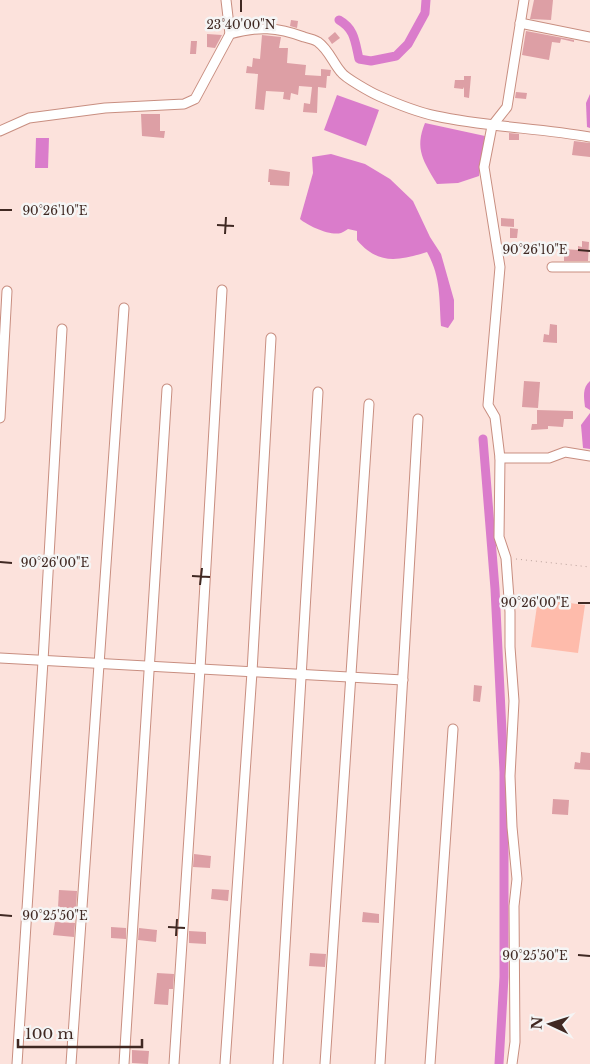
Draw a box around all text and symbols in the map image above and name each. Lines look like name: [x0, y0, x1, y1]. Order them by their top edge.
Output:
text: 23°40'00"N: [206, 17, 276, 32]
text: 90°26'10"E: [22, 203, 88, 218]
text: 90°26'10"E: [502, 242, 568, 257]
text: 90°26'00"E: [21, 555, 89, 570]
text: 90°26'00"E: [501, 595, 569, 610]
text: 90°25'50"E: [22, 908, 88, 923]
text: 90°25'50"E: [502, 948, 568, 963]
north arrow: [525, 999, 575, 1049]
scale bar: [18, 1016, 141, 1048]
text: N: [528, 1016, 546, 1030]
text: 100 m: [25, 1024, 74, 1043]

